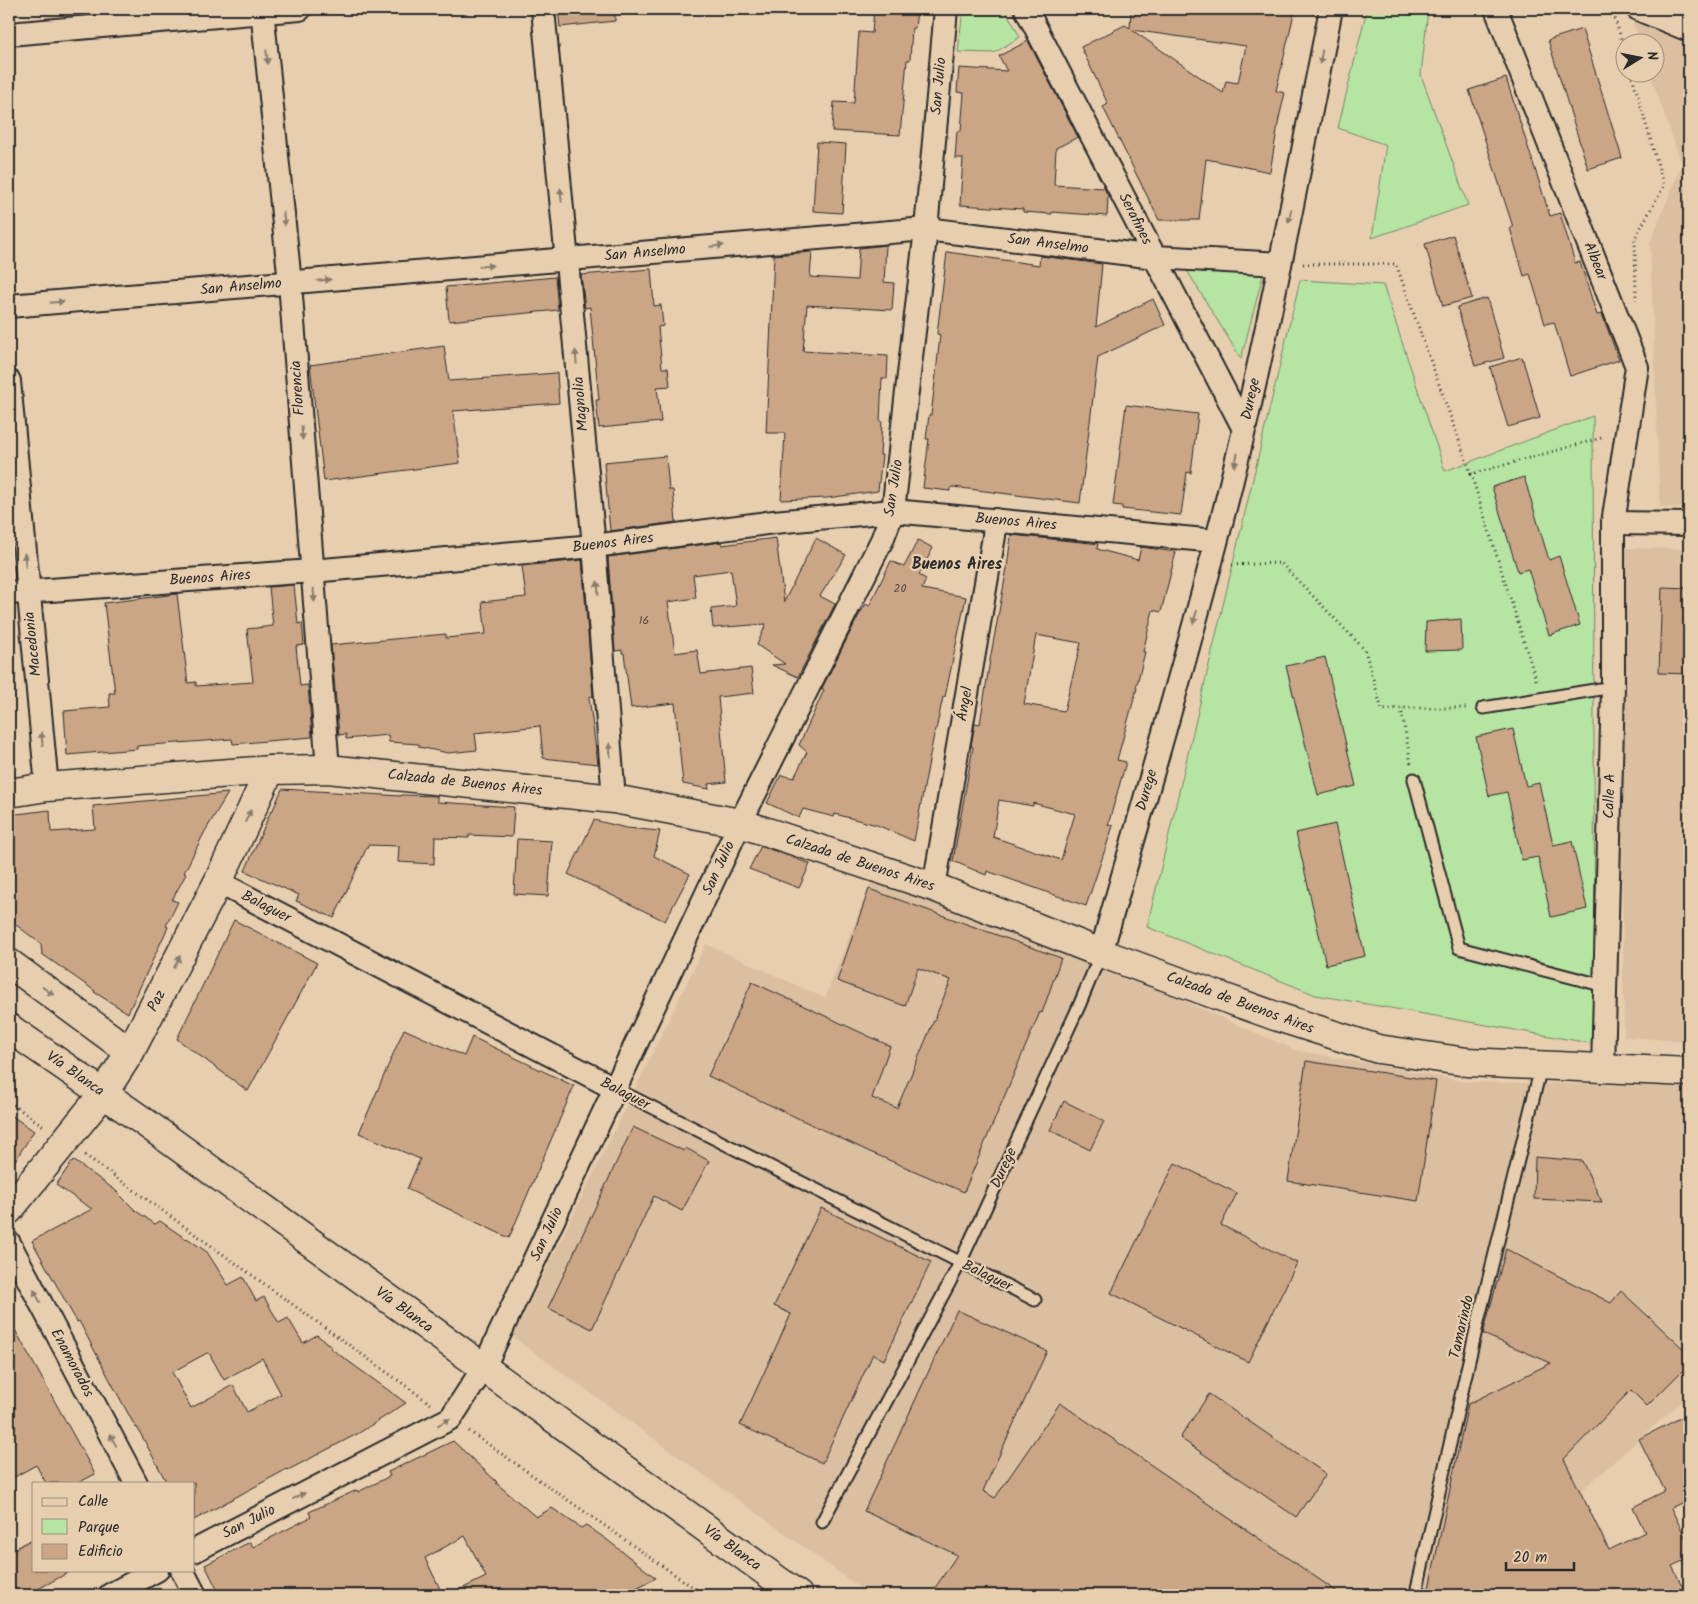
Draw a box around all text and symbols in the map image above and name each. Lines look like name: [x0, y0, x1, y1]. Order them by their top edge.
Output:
north arrow: [1616, 32, 1666, 82]
one-way arrow: [1317, 49, 1325, 65]
one-way arrow: [263, 50, 271, 66]
text: N: [1640, 50, 1663, 62]
street label: San Julio: [925, 56, 953, 116]
one-way arrow: [557, 186, 565, 202]
street label: Serafines: [1112, 189, 1159, 250]
one-way arrow: [1285, 208, 1293, 224]
one-way arrow: [280, 211, 288, 227]
street label: San Anselmo: [1006, 227, 1090, 261]
street label: San Anselmo: [603, 237, 687, 269]
street label: Albear: [1576, 238, 1614, 285]
one-way arrow: [710, 242, 726, 250]
one-way arrow: [478, 262, 494, 270]
street label: San Anselmo: [199, 271, 283, 303]
one-way arrow: [316, 276, 332, 284]
one-way arrow: [50, 298, 66, 306]
one-way arrow: [572, 348, 580, 364]
street label: Florencia: [284, 360, 312, 416]
street label: Durege: [1235, 375, 1267, 422]
street label: Magnolia: [567, 376, 595, 432]
one-way arrow: [298, 425, 306, 441]
one-way arrow: [1232, 453, 1240, 468]
street label: San Julio: [878, 458, 910, 518]
street label: Buenos Aires: [974, 506, 1058, 538]
street label: Buenos Aires: [571, 526, 656, 560]
one-way arrow: [21, 552, 29, 568]
district label: Buenos Aires: [912, 552, 1003, 577]
street label: Buenos Aires: [169, 563, 252, 593]
house number: 20: [894, 579, 906, 598]
one-way arrow: [593, 580, 601, 596]
one-way arrow: [310, 587, 318, 603]
street label: Macedonia: [18, 610, 48, 678]
one-way arrow: [1191, 610, 1199, 625]
house number: 16: [639, 611, 649, 630]
street label: Ángel: [950, 685, 980, 723]
one-way arrow: [38, 731, 46, 747]
one-way arrow: [606, 742, 614, 758]
street label: Calzada de Buenos Aires: [386, 763, 544, 803]
street label: Durege: [1130, 766, 1164, 814]
street label: Calle A: [1597, 773, 1623, 819]
one-way arrow: [245, 809, 253, 823]
street label: Calzada de Buenos Aires: [782, 828, 938, 899]
street label: San Julio: [696, 837, 742, 899]
street label: Balaguer: [237, 884, 296, 930]
one-way arrow: [173, 955, 181, 969]
street label: Calzada de Buenos Aires: [1163, 965, 1318, 1041]
street label: Paz: [141, 985, 173, 1016]
one-way arrow: [41, 986, 54, 997]
street label: Vía Blanca: [41, 1045, 109, 1103]
street label: Balaguer: [596, 1071, 655, 1117]
street label: Durege: [984, 1143, 1024, 1192]
street label: San Julio: [524, 1203, 570, 1265]
street label: Balaguer: [958, 1254, 1017, 1299]
street label: Vía Blanca: [370, 1281, 438, 1339]
one-way arrow: [33, 1289, 41, 1303]
street label: Tamarindo: [1443, 1293, 1481, 1361]
street label: Enamorados: [44, 1324, 101, 1402]
one-way arrow: [437, 1418, 451, 1426]
one-way arrow: [109, 1432, 117, 1447]
legend: [32, 1482, 195, 1572]
text: Calle: [78, 1490, 108, 1514]
one-way arrow: [292, 1492, 307, 1500]
street label: San Julio: [218, 1498, 280, 1546]
text: Parque: [78, 1516, 119, 1540]
street label: Vía Blanca: [698, 1519, 766, 1577]
scale bar: [1506, 1539, 1573, 1571]
text: Edificio: [78, 1540, 123, 1564]
text: 20 m: [1513, 1546, 1547, 1570]

